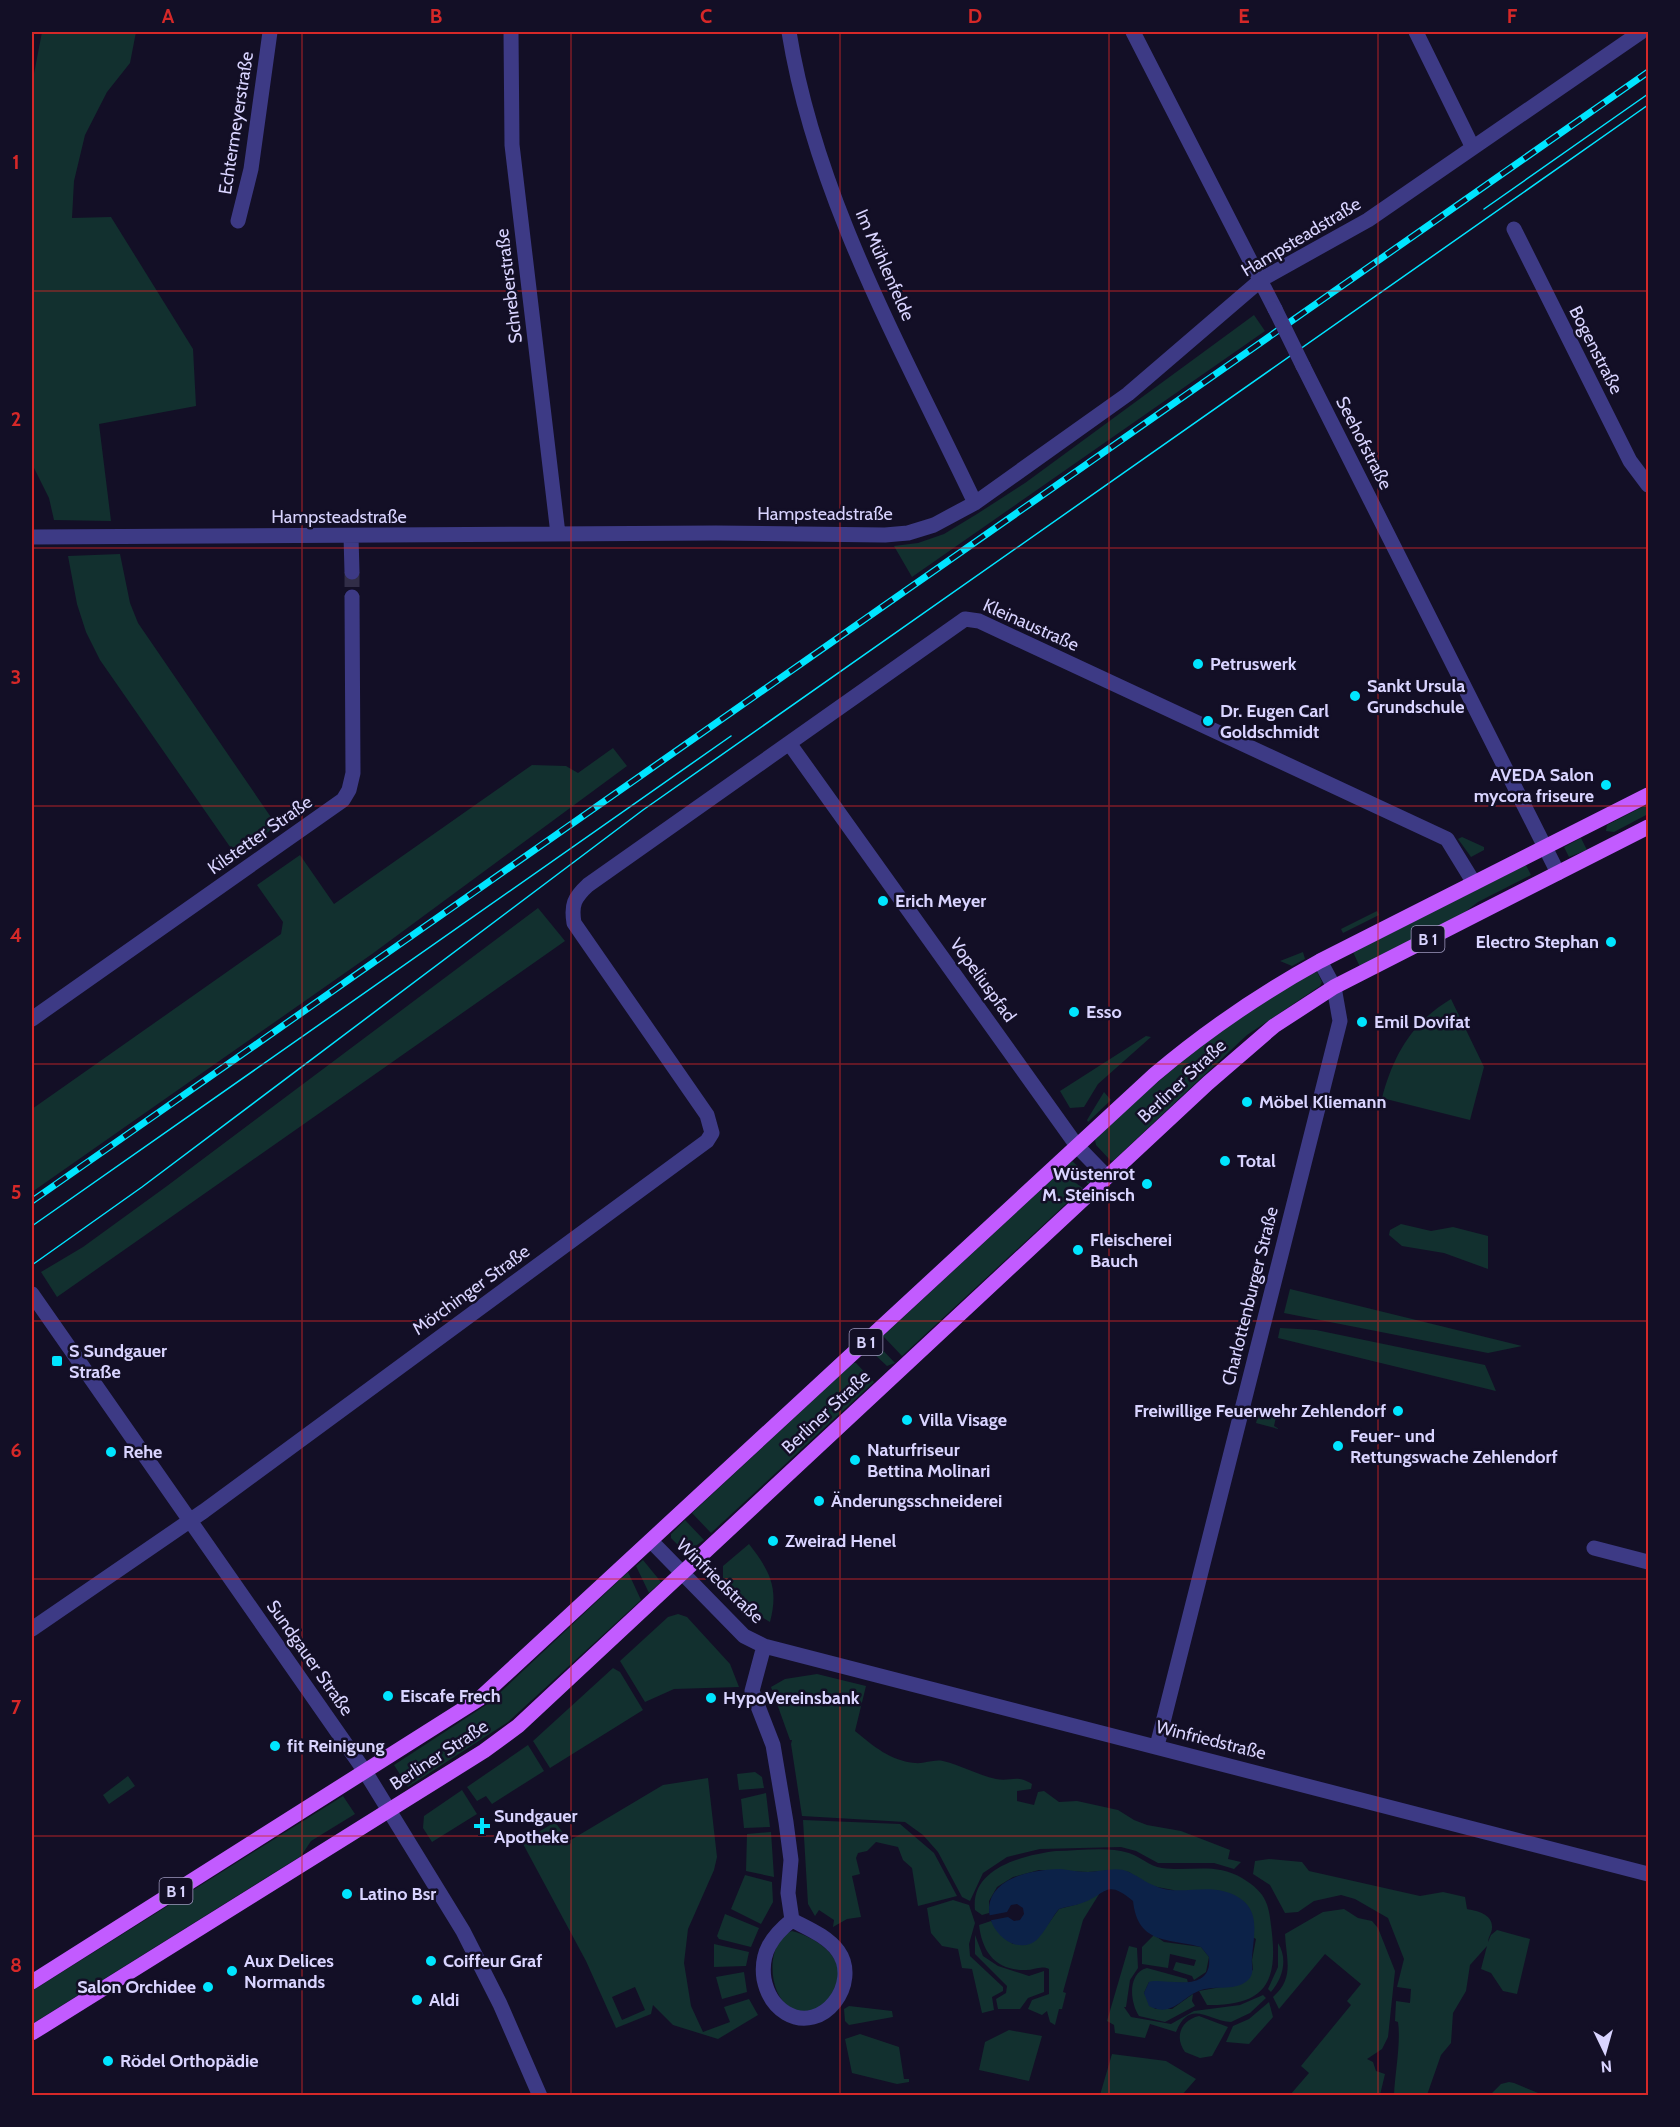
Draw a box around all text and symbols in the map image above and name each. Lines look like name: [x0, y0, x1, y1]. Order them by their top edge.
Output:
text: A: [162, 4, 175, 28]
text: B: [430, 4, 442, 28]
text: C: [700, 4, 712, 28]
text: D: [968, 4, 982, 28]
text: E: [1238, 4, 1250, 28]
text: F: [1507, 4, 1518, 28]
street label: Echtermeyerstraße: [214, 50, 258, 196]
text: 1: [12, 150, 20, 174]
street label: Hampsteadstraße: [1237, 193, 1365, 281]
street label: Im Mühlenfelde: [851, 206, 919, 324]
street label: Schreberstraße: [491, 227, 527, 345]
street label: Bogenstraße: [1564, 302, 1628, 398]
street label: Seehofstraße: [1331, 393, 1397, 493]
text: 2: [11, 407, 21, 431]
street label: Hampsteadstraße: [757, 503, 893, 525]
street label: Hampsteadstraße: [271, 506, 407, 528]
street label: Kleinaustraße: [980, 594, 1082, 656]
place label: Petruswerk: [1210, 653, 1297, 675]
marker: Petruswerk: [1191, 657, 1205, 671]
text: 3: [11, 665, 21, 689]
place label: Sankt Ursula Grundschule: [1367, 675, 1465, 718]
marker: Sankt Ursula Grundschule: [1348, 689, 1362, 703]
place label: Dr. Eugen Carl Goldschmidt: [1220, 700, 1329, 743]
marker: Dr. Eugen Carl Goldschmidt: [1201, 714, 1215, 728]
place label: AVEDA Salon mycora friseure: [1474, 764, 1594, 807]
marker: AVEDA Salon mycora friseure: [1599, 778, 1613, 792]
street label: Kilstetter Straße: [204, 791, 316, 879]
place label: Erich Meyer: [895, 890, 986, 912]
marker: Erich Meyer: [876, 894, 890, 908]
text: 4: [10, 923, 22, 947]
road number: B 1: [1412, 926, 1444, 952]
place label: Electro Stephan: [1476, 931, 1599, 953]
street label: Vopeliuspfad: [945, 934, 1021, 1026]
marker: Electro Stephan: [1604, 935, 1618, 949]
place label: Esso: [1086, 1001, 1122, 1023]
marker: Esso: [1067, 1005, 1081, 1019]
place label: Emil Dovifat: [1374, 1011, 1470, 1033]
marker: Emil Dovifat: [1355, 1015, 1369, 1029]
street label: Berliner Straße: [1133, 1035, 1231, 1127]
place label: Möbel Kliemann: [1259, 1091, 1386, 1113]
marker: Möbel Kliemann: [1240, 1095, 1254, 1109]
place label: Total: [1237, 1150, 1276, 1172]
marker: Total: [1218, 1154, 1232, 1168]
place label: Wüstenrot M. Steinisch: [1042, 1163, 1135, 1206]
marker: Wüstenrot M. Steinisch: [1140, 1177, 1154, 1191]
text: 5: [11, 1180, 21, 1204]
street label: Charlottenburger Straße: [1217, 1204, 1283, 1388]
place label: Fleischerei Bauch: [1090, 1229, 1172, 1272]
street label: Mörchinger Straße: [408, 1240, 534, 1340]
marker: Fleischerei Bauch: [1071, 1243, 1085, 1257]
road number: B 1: [850, 1329, 882, 1355]
place label: S Sundgauer Straße: [69, 1340, 167, 1383]
marker: S Sundgauer Straße: [50, 1354, 64, 1368]
street label: Berliner Straße: [777, 1366, 875, 1458]
place label: Freiwillige Feuerwehr Zehlendorf: [1134, 1400, 1386, 1422]
marker: Freiwillige Feuerwehr Zehlendorf: [1391, 1404, 1405, 1418]
place label: Villa Visage: [919, 1409, 1007, 1431]
marker: Villa Visage: [900, 1413, 914, 1427]
place label: Feuer- und Rettungswache Zehlendorf: [1350, 1425, 1558, 1468]
text: 6: [10, 1438, 22, 1462]
place label: Naturfriseur Bettina Molinari: [867, 1439, 990, 1482]
marker: Feuer- und Rettungswache Zehlendorf: [1331, 1439, 1345, 1453]
place label: Rehe: [123, 1441, 162, 1463]
marker: Rehe: [104, 1445, 118, 1459]
marker: Naturfriseur Bettina Molinari: [848, 1453, 862, 1467]
place label: Änderungsschneiderei: [831, 1490, 1002, 1512]
marker: Änderungsschneiderei: [812, 1494, 826, 1508]
place label: Zweirad Henel: [785, 1530, 897, 1552]
street label: Winfriedstraße: [672, 1534, 768, 1628]
marker: Zweirad Henel: [766, 1534, 780, 1548]
street label: Sundgauer Straße: [262, 1596, 358, 1720]
place label: Eiscafe Frech: [400, 1685, 501, 1707]
place label: HypoVereinsbank: [723, 1687, 860, 1709]
marker: Eiscafe Frech: [381, 1689, 395, 1703]
marker: HypoVereinsbank: [704, 1691, 718, 1705]
text: 7: [11, 1695, 22, 1719]
street label: Berliner Straße: [386, 1715, 492, 1795]
street label: Winfriedstraße: [1154, 1716, 1268, 1764]
place label: fit Reinigung: [287, 1735, 385, 1757]
marker: fit Reinigung: [268, 1739, 282, 1753]
place label: Sundgauer Apotheke: [494, 1805, 578, 1848]
marker: Sundgauer Apotheke: [475, 1819, 489, 1833]
road number: B 1: [160, 1878, 192, 1904]
place label: Latino Bsr: [359, 1883, 436, 1905]
marker: Latino Bsr: [340, 1887, 354, 1901]
place label: Aux Delices Normands: [244, 1950, 334, 1993]
place label: Coiffeur Graf: [443, 1950, 542, 1972]
text: 8: [10, 1953, 22, 1977]
marker: Coiffeur Graf: [424, 1954, 438, 1968]
marker: Aux Delices Normands: [225, 1964, 239, 1978]
place label: Salon Orchidee: [77, 1976, 196, 1998]
marker: Salon Orchidee: [201, 1980, 215, 1994]
place label: Aldi: [429, 1989, 459, 2011]
marker: Aldi: [410, 1993, 424, 2007]
north arrow: [1575, 2022, 1635, 2082]
place label: Rödel Orthopädie: [120, 2050, 259, 2072]
marker: Rödel Orthopädie: [101, 2054, 115, 2068]
text: N: [1600, 2056, 1613, 2076]

